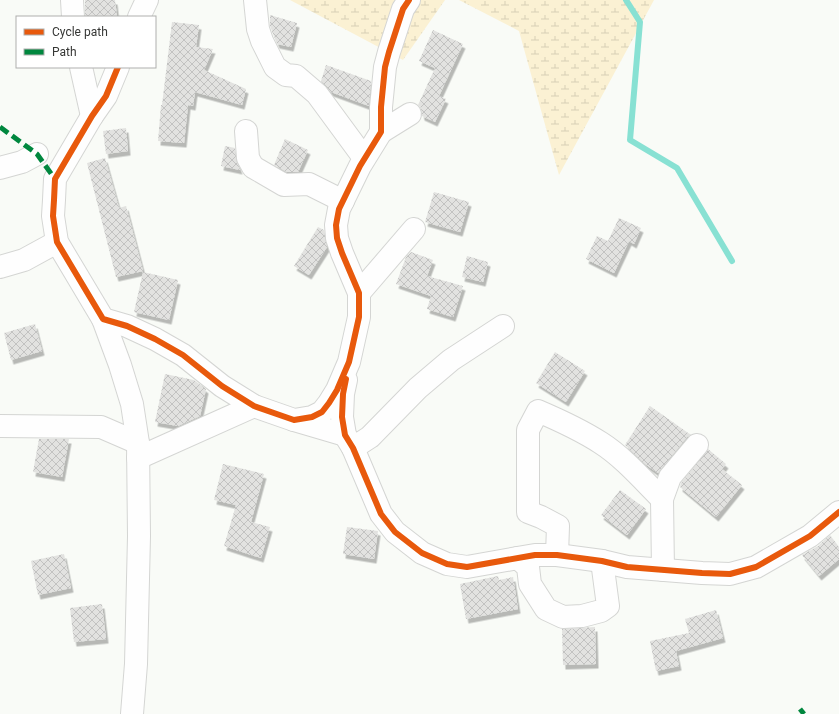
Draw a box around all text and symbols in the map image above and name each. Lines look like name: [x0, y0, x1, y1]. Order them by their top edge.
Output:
legend: [16, 16, 156, 68]
text: Cycle path: [52, 25, 108, 39]
text: Path: [52, 45, 77, 59]

